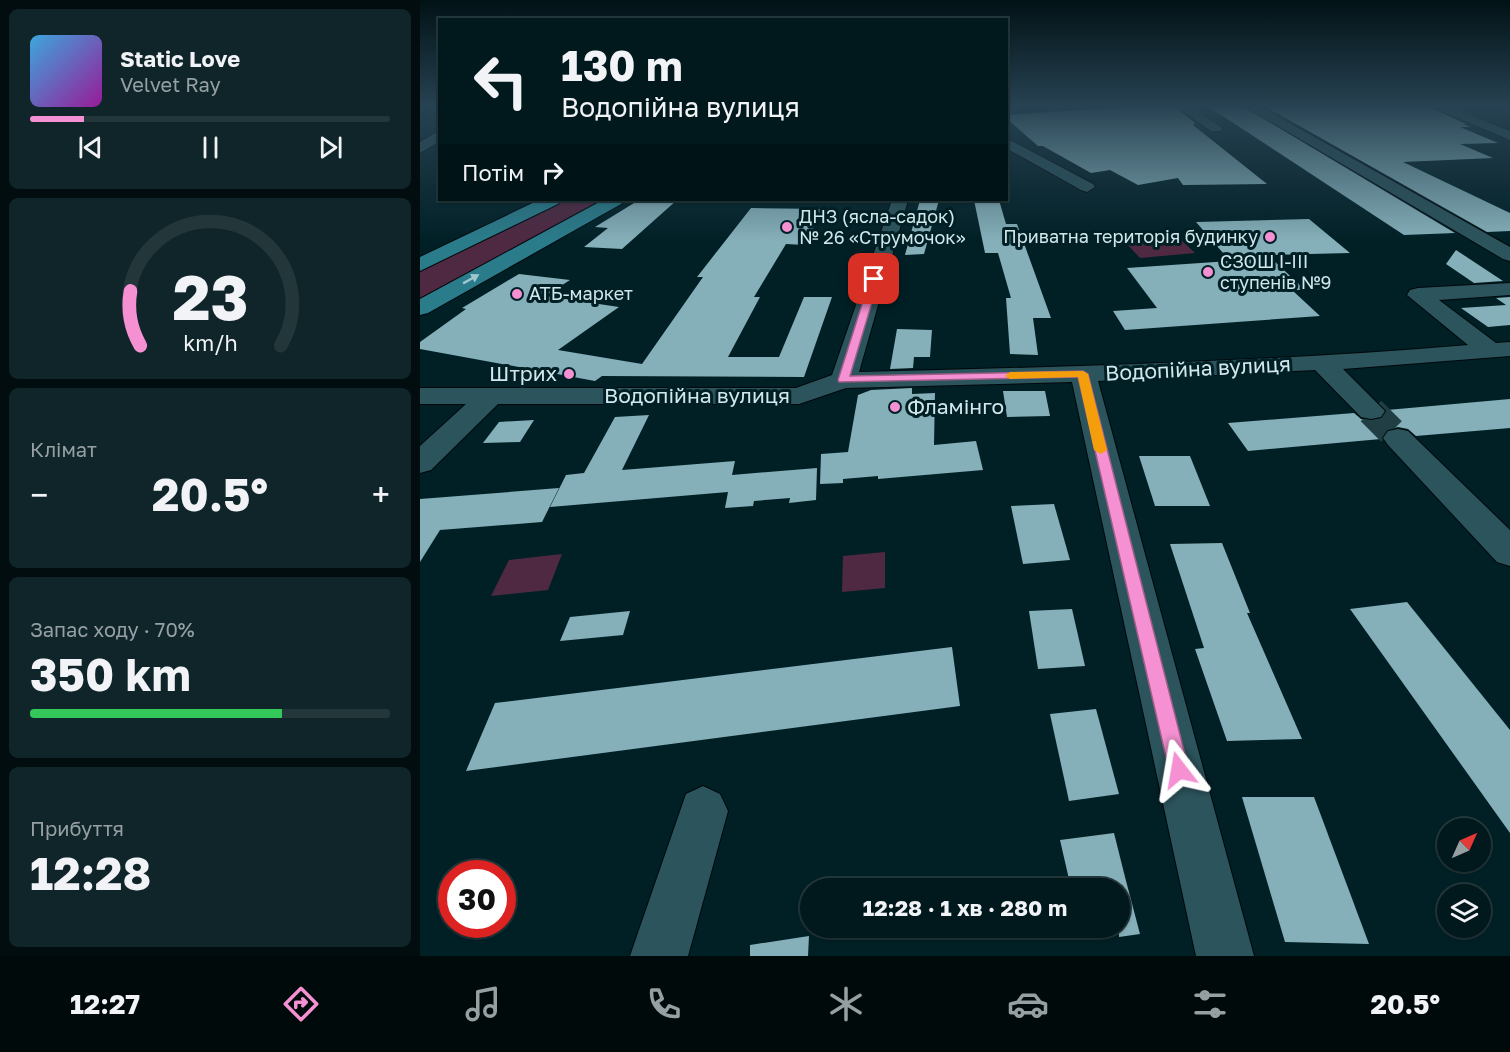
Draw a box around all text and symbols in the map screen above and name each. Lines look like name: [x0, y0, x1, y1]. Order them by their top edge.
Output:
text: 130 m: [561, 40, 683, 90]
icon: left: [462, 42, 540, 120]
text: Static Love: [120, 45, 240, 72]
text: Velvet Ray: [120, 72, 221, 96]
text: Водопійна вулиця: [561, 91, 800, 123]
icon: previous: [74, 131, 107, 164]
icon: pause: [194, 131, 227, 164]
icon: next: [314, 131, 347, 164]
icon: right: [536, 156, 569, 189]
text: Потім: [462, 159, 524, 186]
place label: ДНЗ (ясла-садок) № 26 «Струмочок»: [799, 205, 966, 248]
marker: ДНЗ (ясла-садок) № 26 «Струмочок»: [780, 220, 794, 234]
place label: Приватна територія будинку: [1003, 225, 1258, 247]
marker: Приватна територія будинку: [1263, 230, 1277, 244]
place label: СЗОШ І-ІІІ ступенів №9: [1220, 250, 1331, 293]
pin: [848, 253, 899, 304]
text: 23: [172, 259, 248, 334]
icon: arrive: [857, 262, 890, 295]
marker: СЗОШ І-ІІІ ступенів №9: [1201, 265, 1215, 279]
one-way arrow: [463, 274, 480, 284]
place label: АТБ-маркет: [529, 282, 633, 304]
marker: АТБ-маркет: [510, 287, 524, 301]
text: km/h: [183, 330, 237, 356]
street label: Водопійна вулиця: [1104, 350, 1291, 386]
place label: Штрих: [489, 360, 557, 386]
marker: Штрих: [562, 367, 576, 381]
street label: Водопійна вулиця: [604, 382, 790, 408]
place label: Фламінго: [907, 393, 1004, 419]
marker: Фламінго: [888, 400, 902, 414]
text: Клімат: [30, 437, 97, 461]
text: 20.5°: [152, 467, 268, 521]
text: −: [30, 475, 48, 514]
text: +: [372, 475, 390, 514]
text: Запас ходу · 70%: [30, 617, 195, 641]
text: 350 km: [30, 647, 191, 701]
position arrow: [1147, 738, 1211, 802]
text: Прибуття: [30, 816, 124, 840]
north arrow: [1437, 818, 1491, 872]
map controls: [1437, 818, 1491, 938]
text: 12:28: [30, 846, 151, 900]
speed limit sign: 30: [438, 860, 516, 938]
button: layers: [1437, 884, 1491, 938]
text: 12:28 · 1 хв · 280 m: [863, 894, 1067, 921]
icon: directions: [280, 983, 322, 1025]
icon: music: [462, 983, 504, 1025]
icon: phone: [643, 983, 685, 1025]
icon: climate: [825, 983, 867, 1025]
icon: car: [1007, 983, 1049, 1025]
icon: filters: [1189, 983, 1231, 1025]
text: 12:27: [70, 988, 140, 1020]
text: 20.5°: [1370, 988, 1440, 1020]

